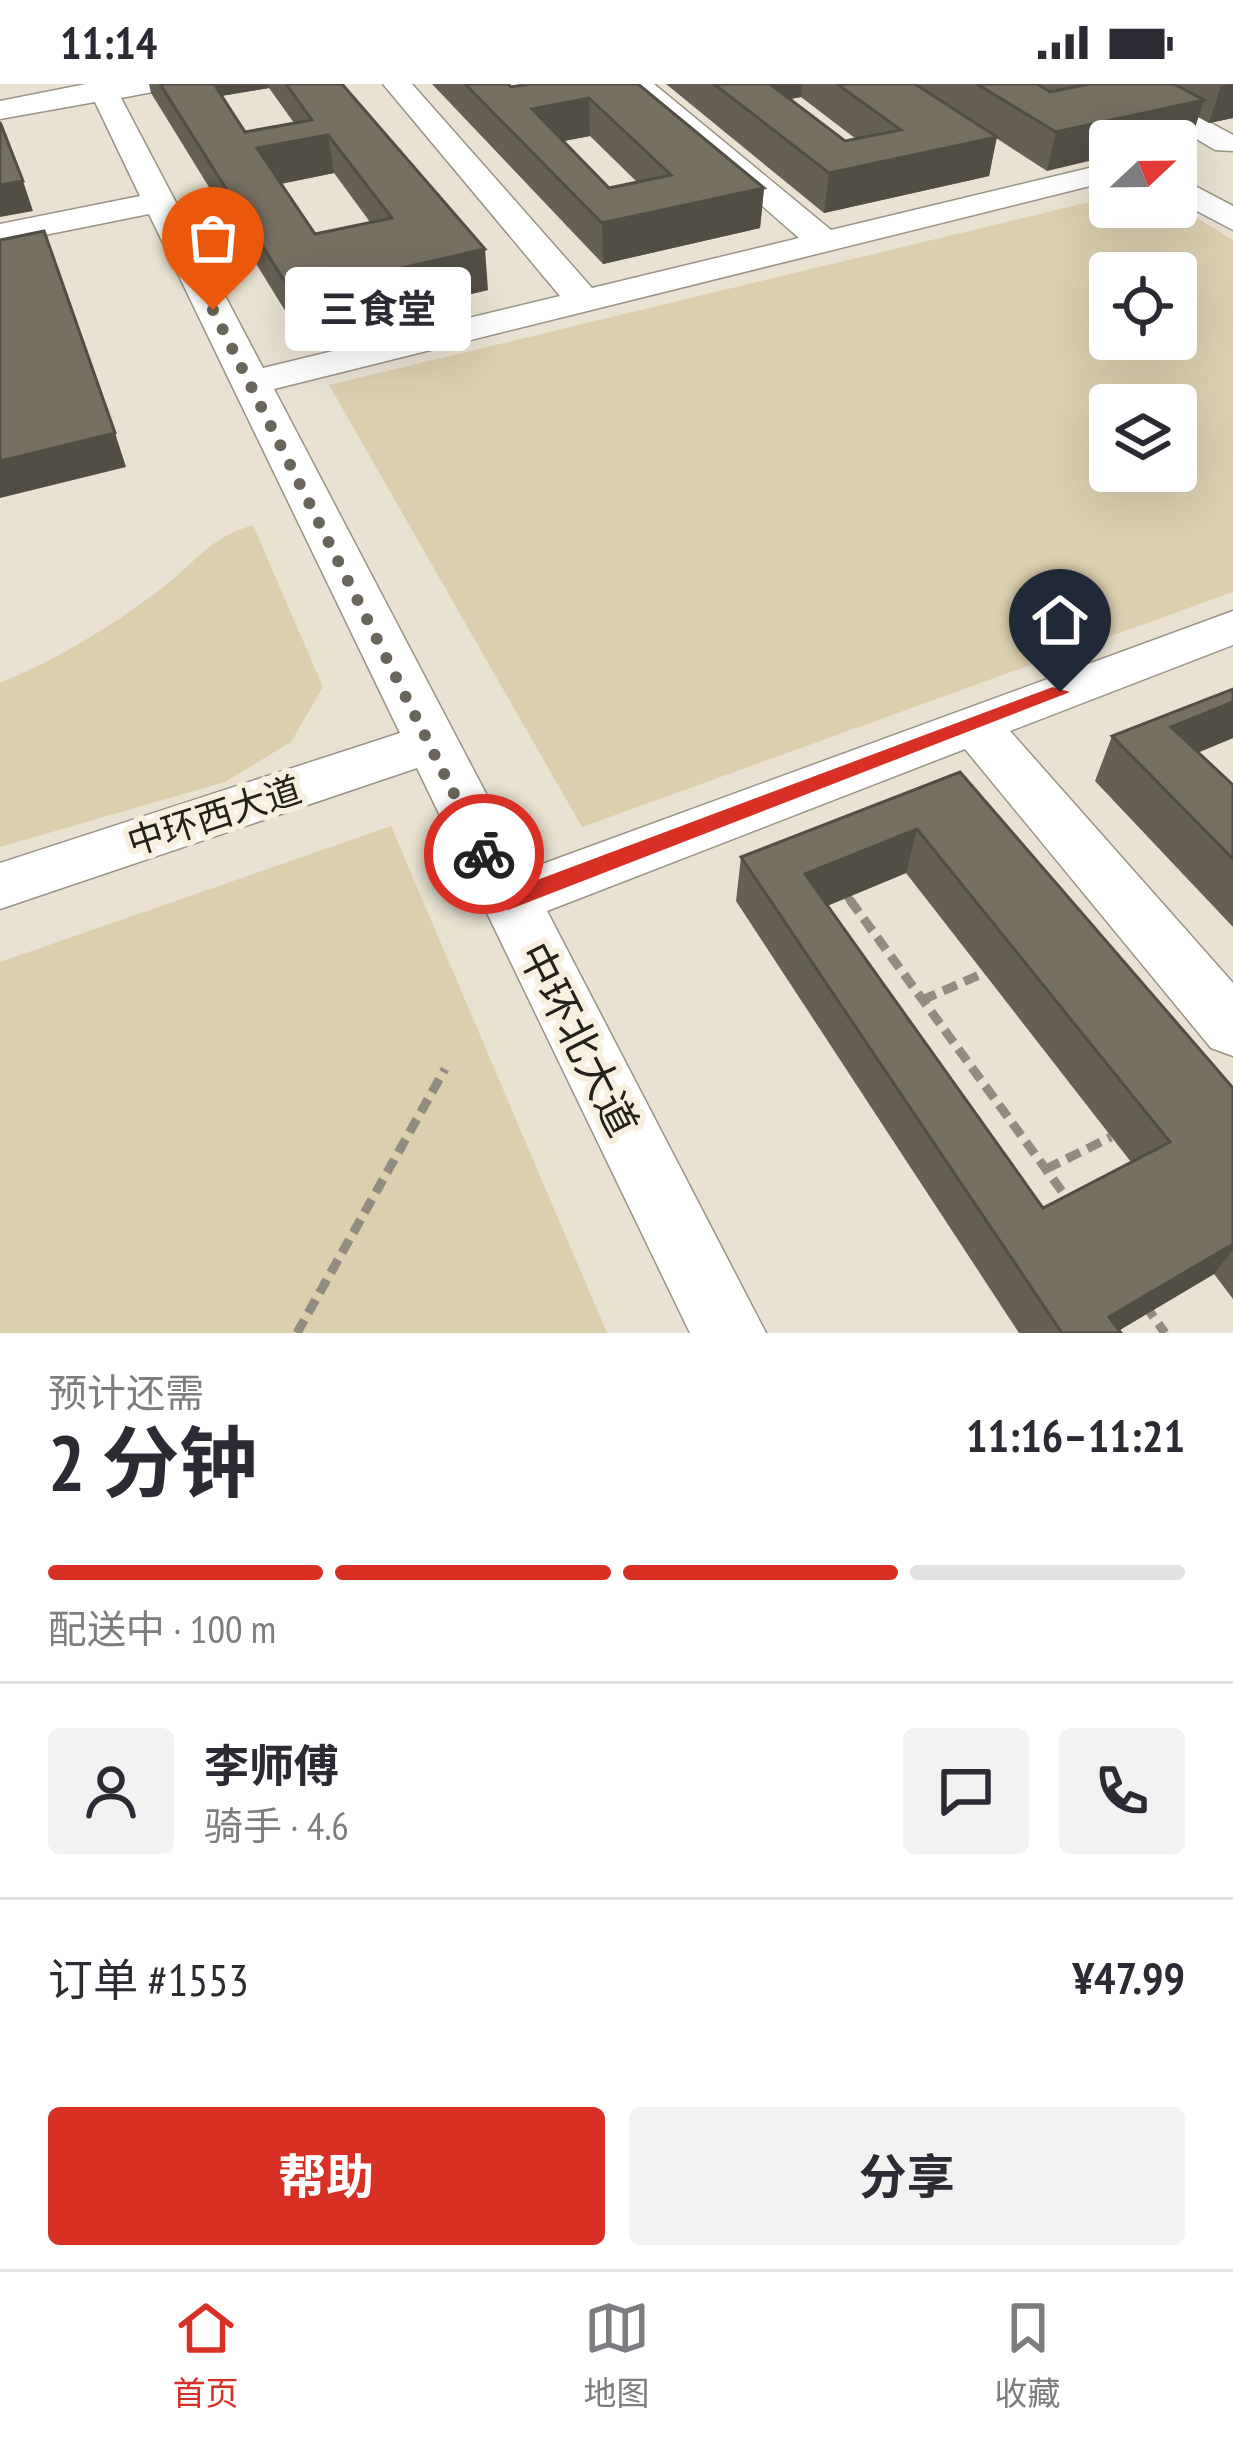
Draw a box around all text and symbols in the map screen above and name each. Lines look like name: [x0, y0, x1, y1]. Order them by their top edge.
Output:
text: 11:14: [60, 13, 157, 71]
north arrow: [1089, 120, 1197, 228]
map controls: [1089, 120, 1197, 492]
pin: [162, 187, 264, 310]
icon: bag: [180, 205, 246, 271]
button: locate: [1089, 252, 1197, 360]
callout: 三食堂: [285, 268, 471, 352]
text: 三食堂: [319, 283, 437, 334]
button: layers: [1089, 384, 1197, 492]
pin: [1009, 569, 1111, 692]
icon: home: [1027, 587, 1093, 653]
street label: 中环西大道: [121, 765, 307, 865]
courier: [424, 794, 544, 914]
icon: bike: [451, 821, 517, 887]
street label: 中环北大道: [507, 933, 651, 1145]
text: 预计还需: [48, 1367, 204, 1418]
text: 11:16–11:21: [966, 1406, 1185, 1464]
text: 2 分钟: [48, 1412, 257, 1513]
text: 配送中 · 100 m: [48, 1603, 276, 1654]
button: person: [48, 1728, 174, 1854]
button: chat: [903, 1728, 1029, 1854]
button: phone: [1059, 1728, 1185, 1854]
text: 李师傅: [204, 1736, 339, 1794]
text: 骑手 · 4.6: [204, 1800, 349, 1851]
text: ¥47.99: [1072, 1948, 1185, 2006]
text: 订单 #1553: [48, 1950, 249, 2008]
button: 帮助: [48, 2107, 605, 2245]
button: 分享: [629, 2107, 1185, 2245]
tab: 首页: [173, 2295, 239, 2415]
tab: 地图: [584, 2295, 650, 2415]
tab: 收藏: [995, 2295, 1061, 2415]

